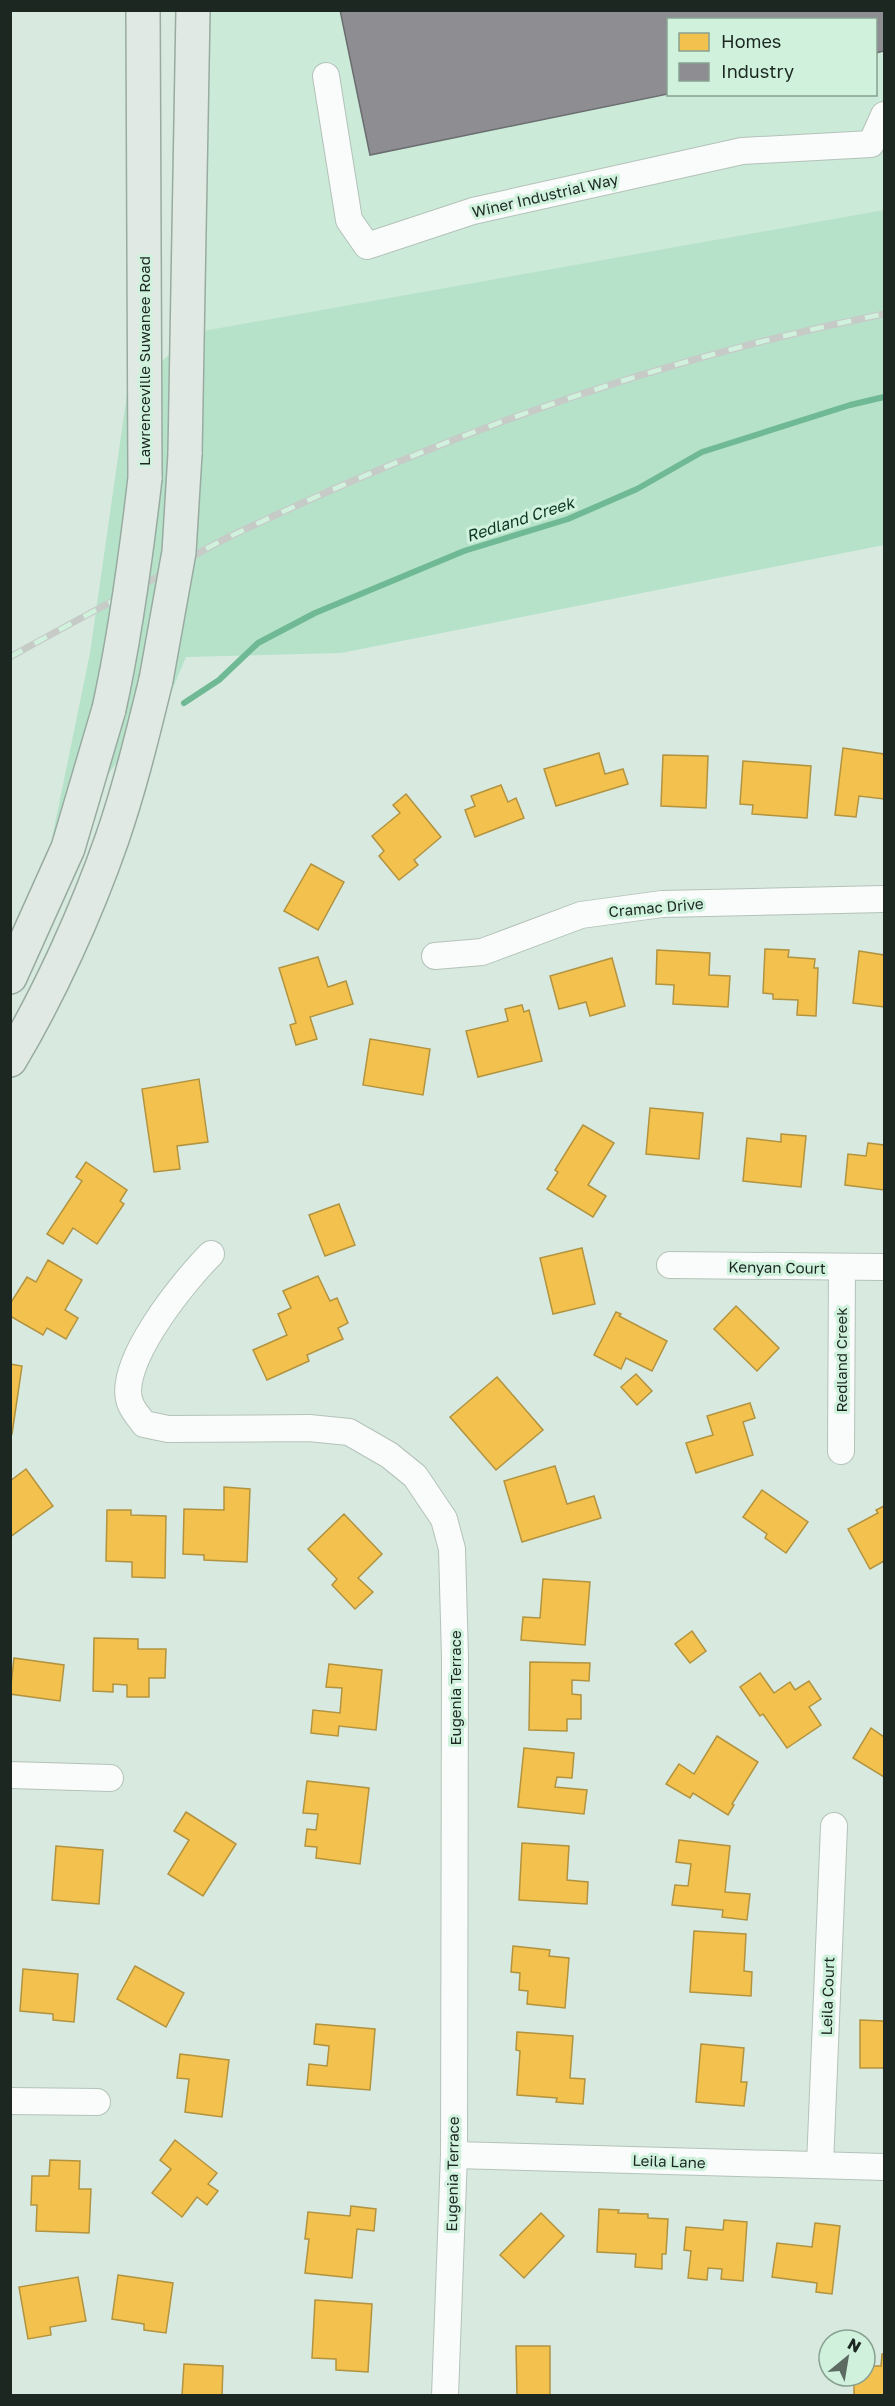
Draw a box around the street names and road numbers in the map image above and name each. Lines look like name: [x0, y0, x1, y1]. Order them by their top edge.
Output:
street label: Winer Industrial Way: [470, 169, 620, 221]
street label: Lawrenceville Suwanee Road: [135, 256, 153, 466]
street label: Cramac Drive: [608, 894, 705, 920]
street label: Kenyan Court: [728, 1257, 826, 1277]
street label: Redland Creek: [832, 1307, 850, 1413]
street label: Eugenia Terrace: [446, 1630, 464, 1746]
street label: Leila Court: [817, 1956, 837, 2036]
street label: Eugenia Terrace: [442, 2116, 462, 2232]
street label: Leila Lane: [632, 2151, 706, 2171]

